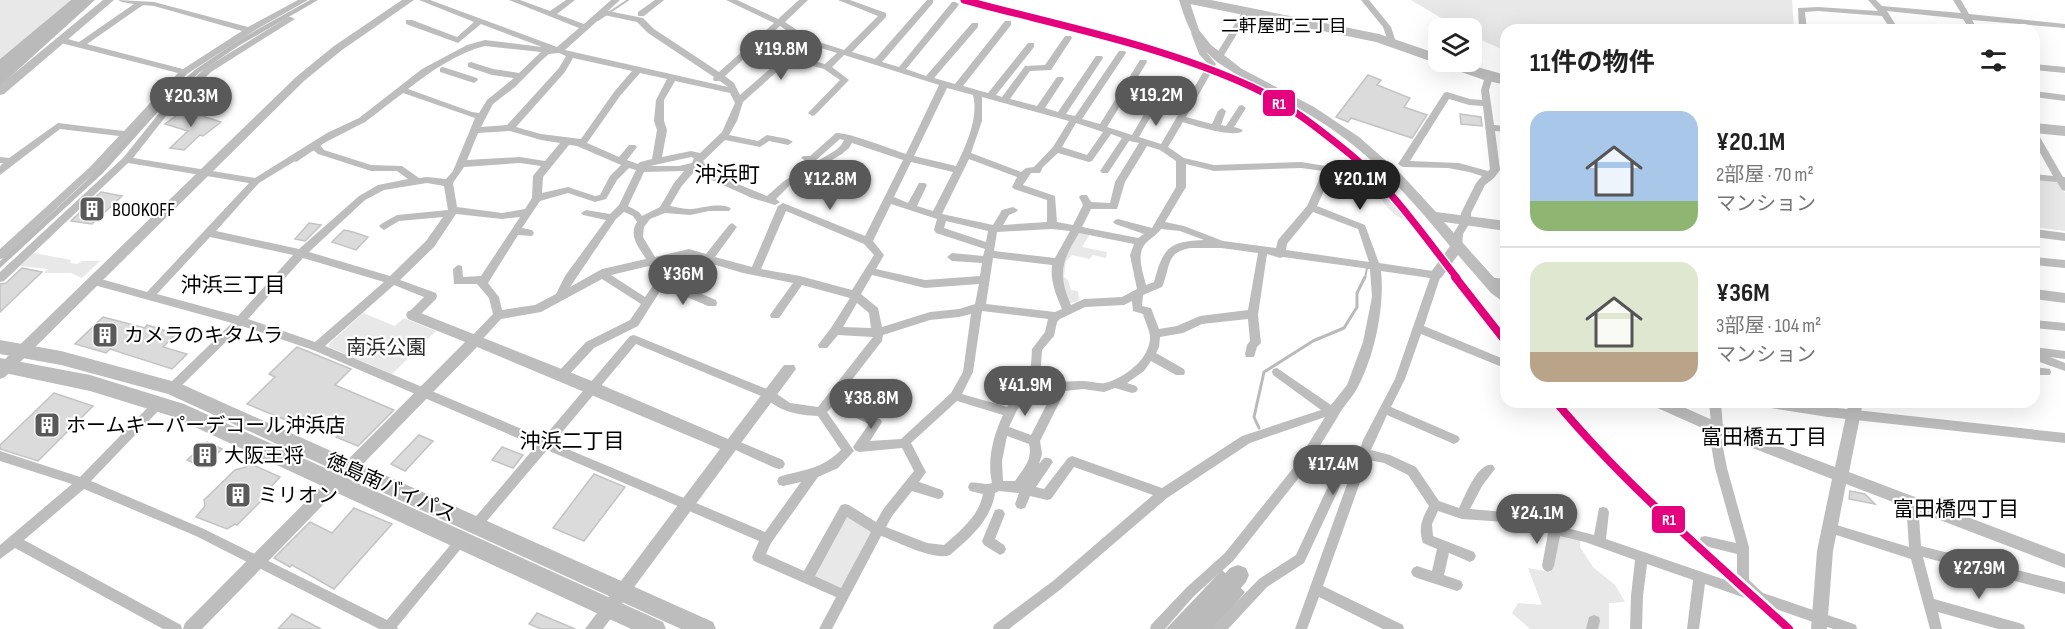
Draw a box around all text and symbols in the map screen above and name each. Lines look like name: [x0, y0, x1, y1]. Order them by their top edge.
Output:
district label: 二軒屋町三丁目: [1221, 16, 1347, 37]
map controls: [1428, 18, 1482, 72]
button: layers: [1428, 18, 1482, 72]
pin: ¥19.8M: [732, 30, 830, 81]
text: ¥19.8M: [754, 37, 808, 61]
icon: filters: [1977, 44, 2010, 77]
text: 11件の物件: [1530, 48, 1654, 79]
pin: ¥19.2M: [1107, 76, 1205, 127]
pin: ¥20.3M: [142, 77, 240, 128]
text: ¥19.2M: [1129, 83, 1183, 107]
text: ¥20.3M: [164, 84, 218, 108]
line badge: R1: [1262, 89, 1296, 117]
text: R1: [1272, 95, 1287, 114]
text: ¥20.1M: [1716, 127, 1785, 158]
icon: home: [1578, 135, 1650, 207]
pin: ¥12.8M: [781, 160, 879, 211]
pin: ¥20.1M: [1311, 160, 1409, 211]
district label: 沖浜町: [694, 162, 760, 189]
text: 2部屋 · 70 m²: [1716, 163, 1814, 187]
text: ¥12.8M: [803, 167, 857, 191]
text: ¥20.1M: [1333, 167, 1387, 191]
text: マンション: [1716, 192, 1816, 216]
building icon: BOOKOFF: [77, 194, 107, 224]
place label: BOOKOFF: [112, 198, 175, 222]
pin: ¥36M: [647, 255, 719, 306]
text: ¥36M: [662, 262, 704, 286]
district label: 沖浜三丁目: [181, 273, 286, 298]
text: ¥36M: [1716, 278, 1770, 309]
icon: home: [1578, 286, 1650, 358]
text: 3部屋 · 104 m²: [1716, 314, 1821, 338]
building icon: カメラのキタムラ: [90, 320, 120, 350]
place label: カメラのキタムラ: [124, 324, 283, 348]
park label: 南浜公園: [346, 336, 426, 360]
text: マンション: [1716, 343, 1816, 367]
pin: ¥41.9M: [976, 366, 1074, 417]
text: ¥41.9M: [998, 373, 1052, 397]
pin: ¥38.8M: [822, 379, 920, 430]
text: ¥38.8M: [843, 386, 899, 410]
building icon: ホームキーパーデコール沖浜店: [32, 410, 62, 440]
place label: ホームキーパーデコール沖浜店: [66, 414, 345, 438]
district label: 富田橋五丁目: [1701, 425, 1827, 450]
district label: 沖浜二丁目: [520, 429, 625, 454]
building icon: 大阪王将: [190, 440, 220, 470]
place label: 大阪王将: [224, 444, 304, 468]
pin: ¥17.4M: [1284, 445, 1382, 496]
street label: 徳島南バイパス: [322, 449, 459, 527]
text: ¥17.4M: [1307, 452, 1359, 476]
building icon: ミリオン: [223, 480, 253, 510]
place label: ミリオン: [258, 484, 338, 508]
pin: ¥24.1M: [1488, 494, 1586, 545]
district label: 富田橋四丁目: [1893, 497, 2019, 522]
text: ¥24.1M: [1510, 501, 1564, 525]
line badge: R1: [1651, 505, 1686, 534]
text: R1: [1662, 511, 1677, 530]
pin: ¥27.9M: [1930, 549, 2028, 600]
text: ¥27.9M: [1953, 556, 2005, 580]

